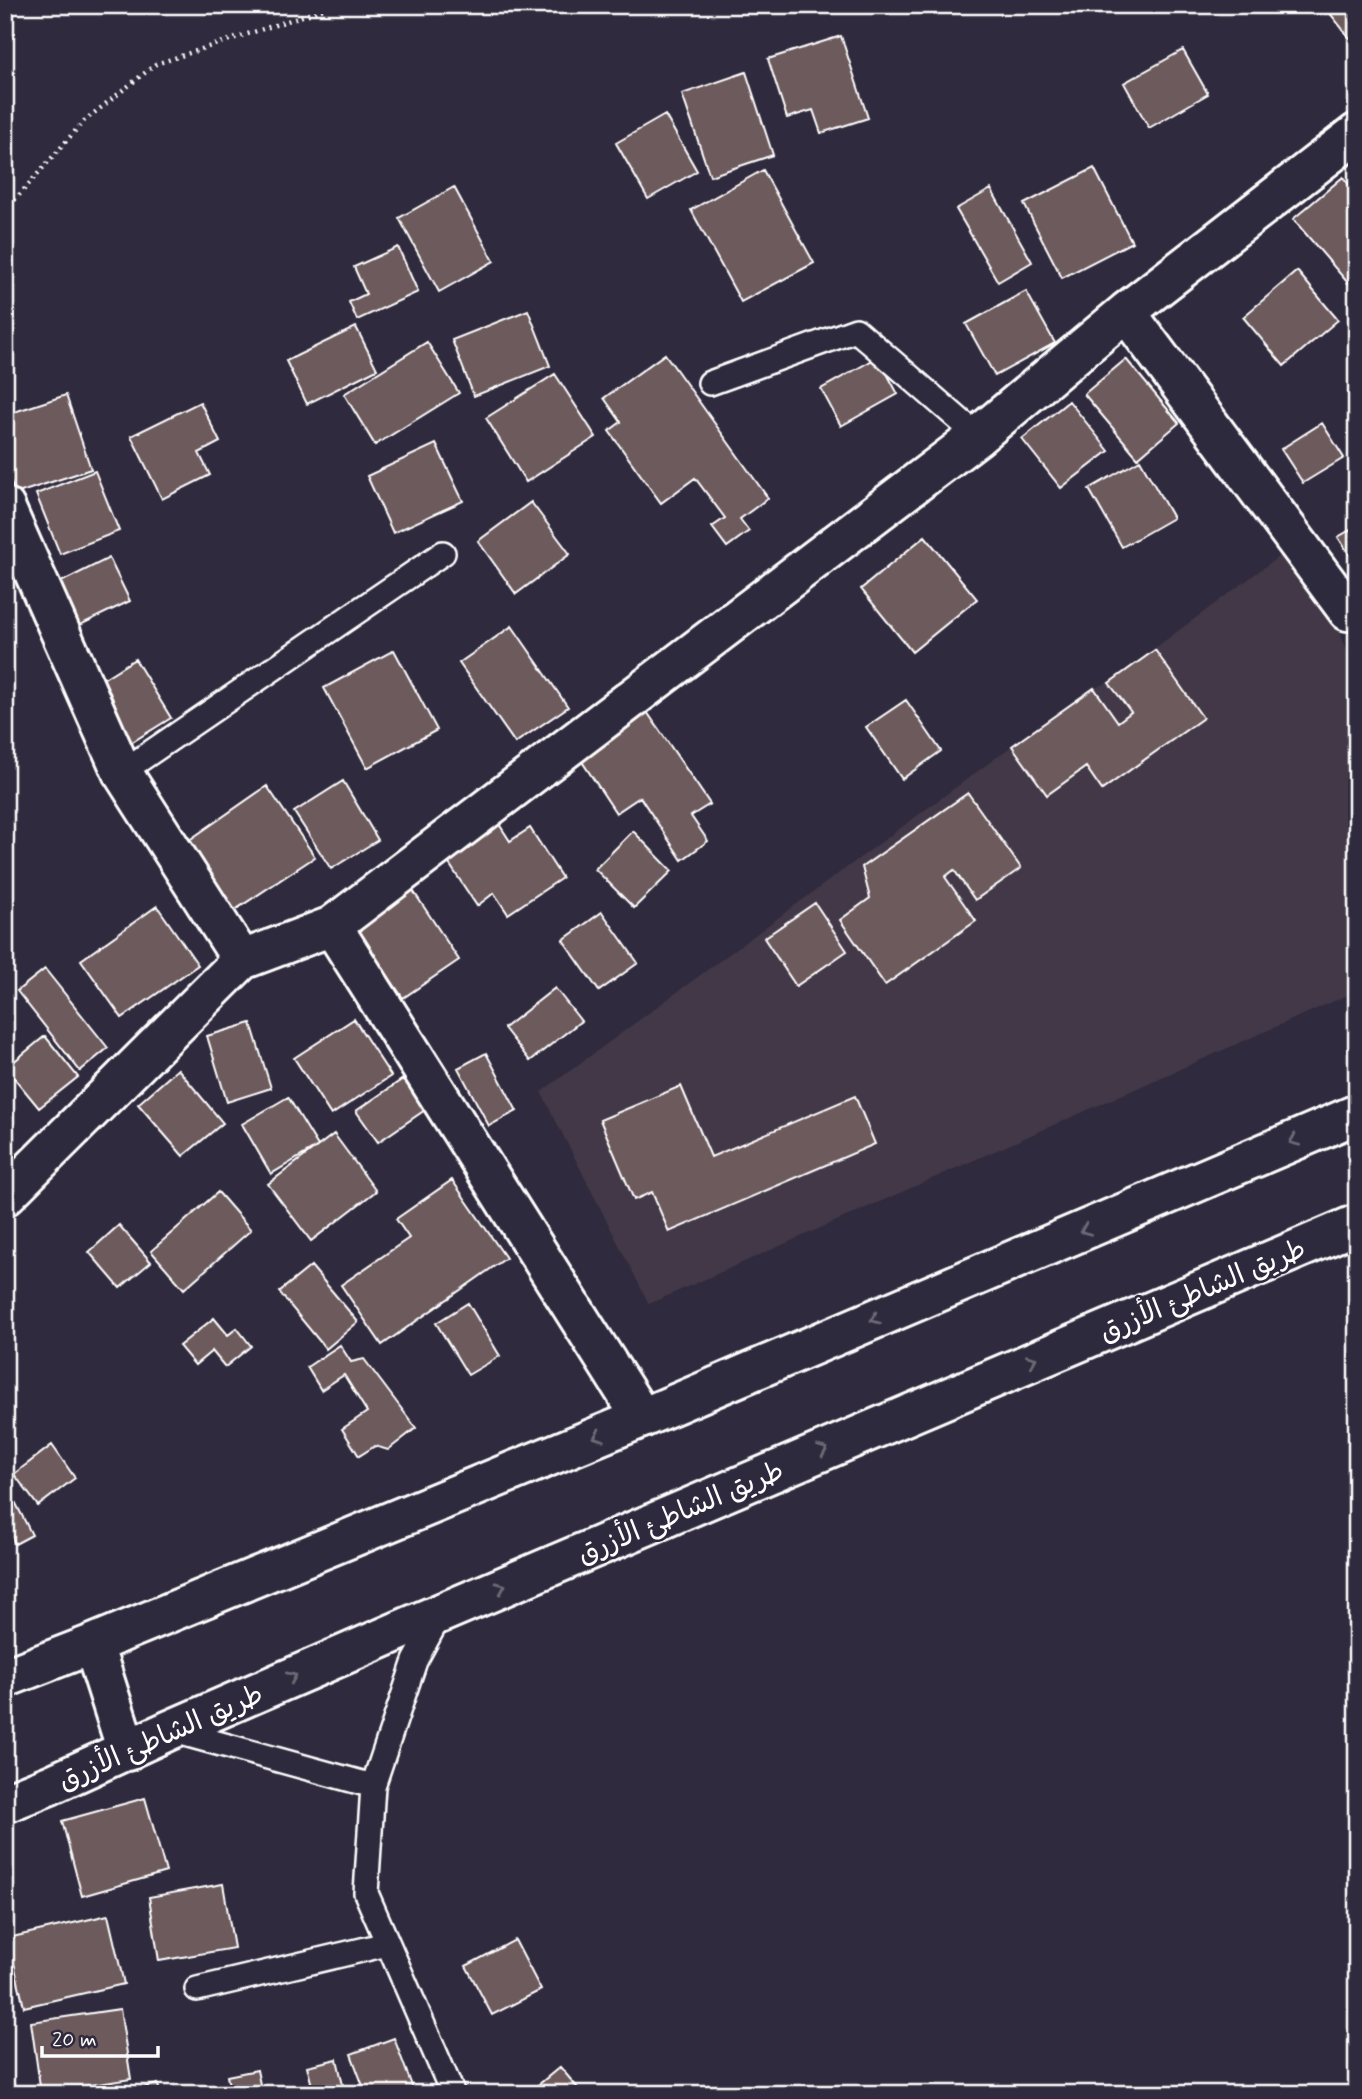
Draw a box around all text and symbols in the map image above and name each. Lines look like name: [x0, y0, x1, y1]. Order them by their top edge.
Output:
one-way arrow: [1289, 1133, 1301, 1147]
one-way arrow: [1079, 1222, 1092, 1236]
street label: طريق الشاطئ الأزرق: [1093, 1229, 1312, 1352]
one-way arrow: [870, 1310, 882, 1324]
one-way arrow: [1025, 1355, 1037, 1369]
one-way arrow: [593, 1427, 605, 1441]
one-way arrow: [816, 1444, 828, 1458]
street label: طريق الشاطئ الأزرق: [571, 1451, 790, 1574]
one-way arrow: [494, 1581, 506, 1595]
one-way arrow: [285, 1671, 297, 1685]
street label: طريق الشاطئ الأزرق: [52, 1675, 270, 1800]
scale bar: [42, 2015, 158, 2059]
text: 20 m: [52, 2026, 97, 2054]

